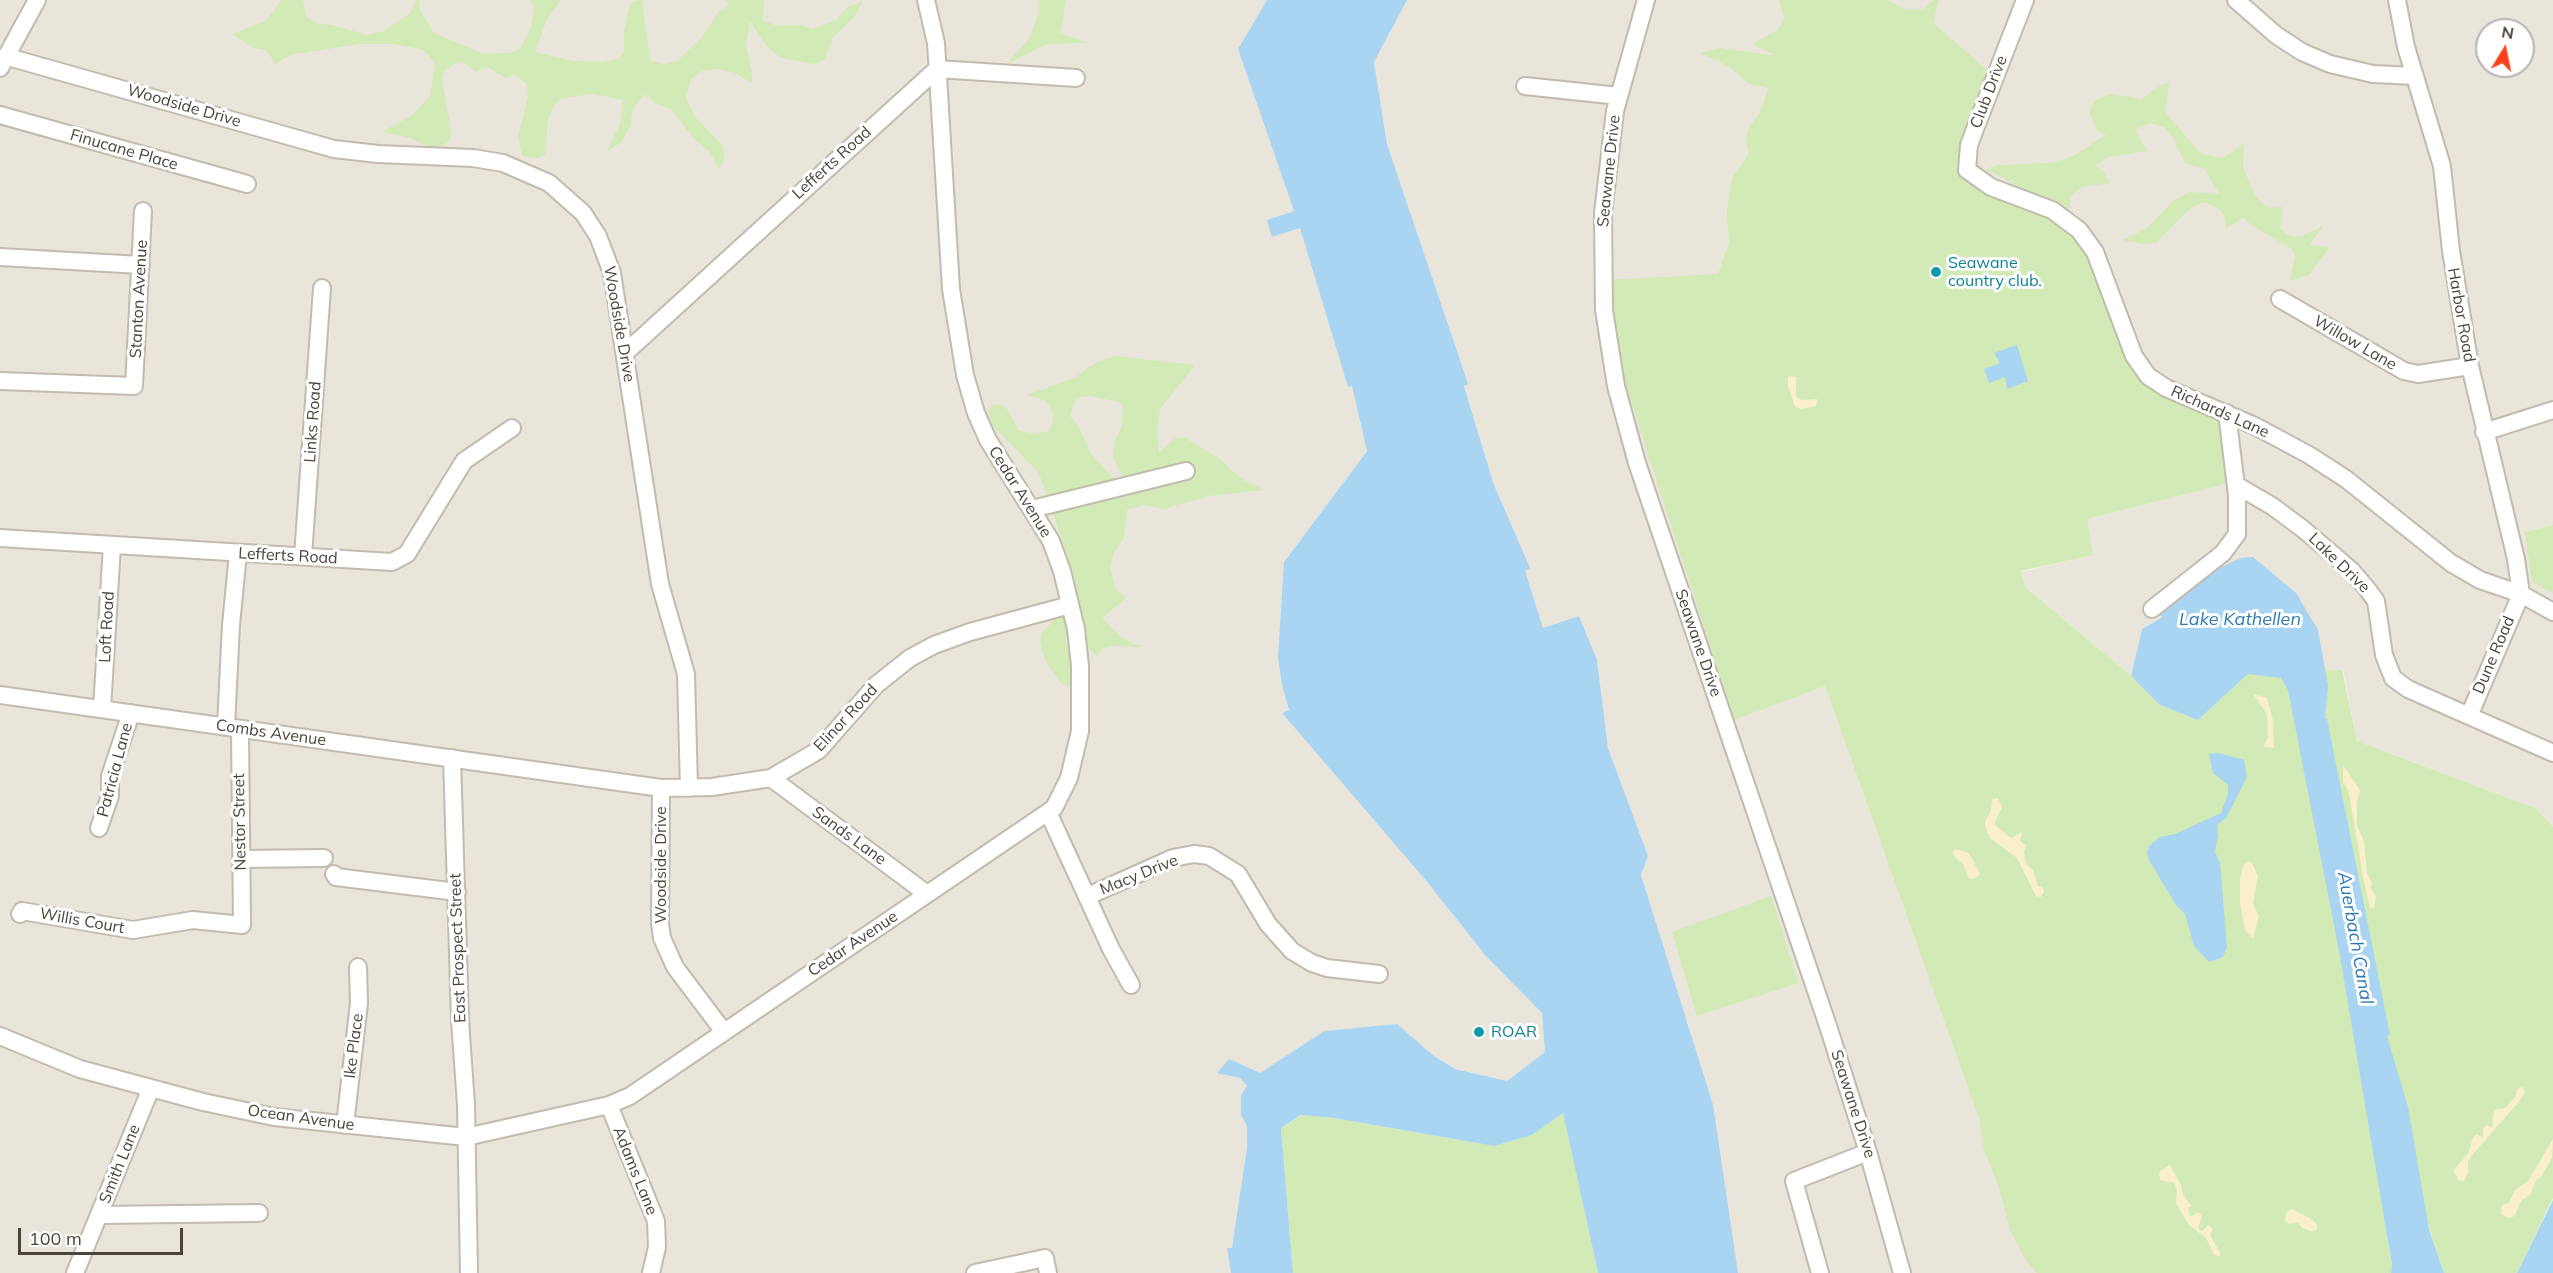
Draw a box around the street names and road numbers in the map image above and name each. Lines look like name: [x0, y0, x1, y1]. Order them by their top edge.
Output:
street label: Club Drive: [1966, 53, 2012, 131]
street label: Woodside Drive: [125, 81, 243, 131]
street label: Seawane Drive: [1594, 114, 1624, 228]
street label: Lefferts Road: [789, 123, 875, 203]
street label: Finucane Place: [68, 125, 180, 175]
street label: Stanton Avenue: [126, 239, 152, 359]
street label: Woodside Drive: [599, 264, 639, 384]
street label: Harbor Road: [2443, 266, 2479, 364]
street label: Willow Lane: [2310, 312, 2400, 374]
street label: Links Road: [301, 381, 325, 463]
street label: Richards Lane: [2168, 382, 2272, 442]
street label: Cedar Avenue: [984, 443, 1056, 541]
street label: Lake Drive: [2304, 529, 2374, 597]
street label: Lefferts Road: [238, 544, 338, 568]
street label: Seawane Drive: [1671, 587, 1725, 699]
street label: Loft Road: [96, 591, 118, 663]
street label: Dune Road: [2469, 613, 2519, 697]
street label: Elinor Road: [810, 680, 882, 756]
street label: Combs Avenue: [215, 716, 327, 750]
street label: Patricia Lane: [93, 721, 137, 819]
street label: Nestor Street: [230, 773, 250, 871]
street label: Sands Lane: [808, 803, 890, 869]
street label: Woodside Drive: [651, 806, 671, 924]
street label: Macy Drive: [1097, 851, 1181, 899]
street label: East Prospect Street: [446, 873, 470, 1023]
street label: Willis Court: [38, 904, 126, 938]
street label: Cedar Avenue: [805, 907, 901, 981]
street label: Ike Place: [340, 1012, 368, 1080]
street label: Seawane Drive: [1826, 1048, 1880, 1160]
street label: Ocean Avenue: [246, 1101, 356, 1135]
street label: Smith Lane: [95, 1122, 145, 1206]
street label: Adams Lane: [609, 1124, 661, 1218]

